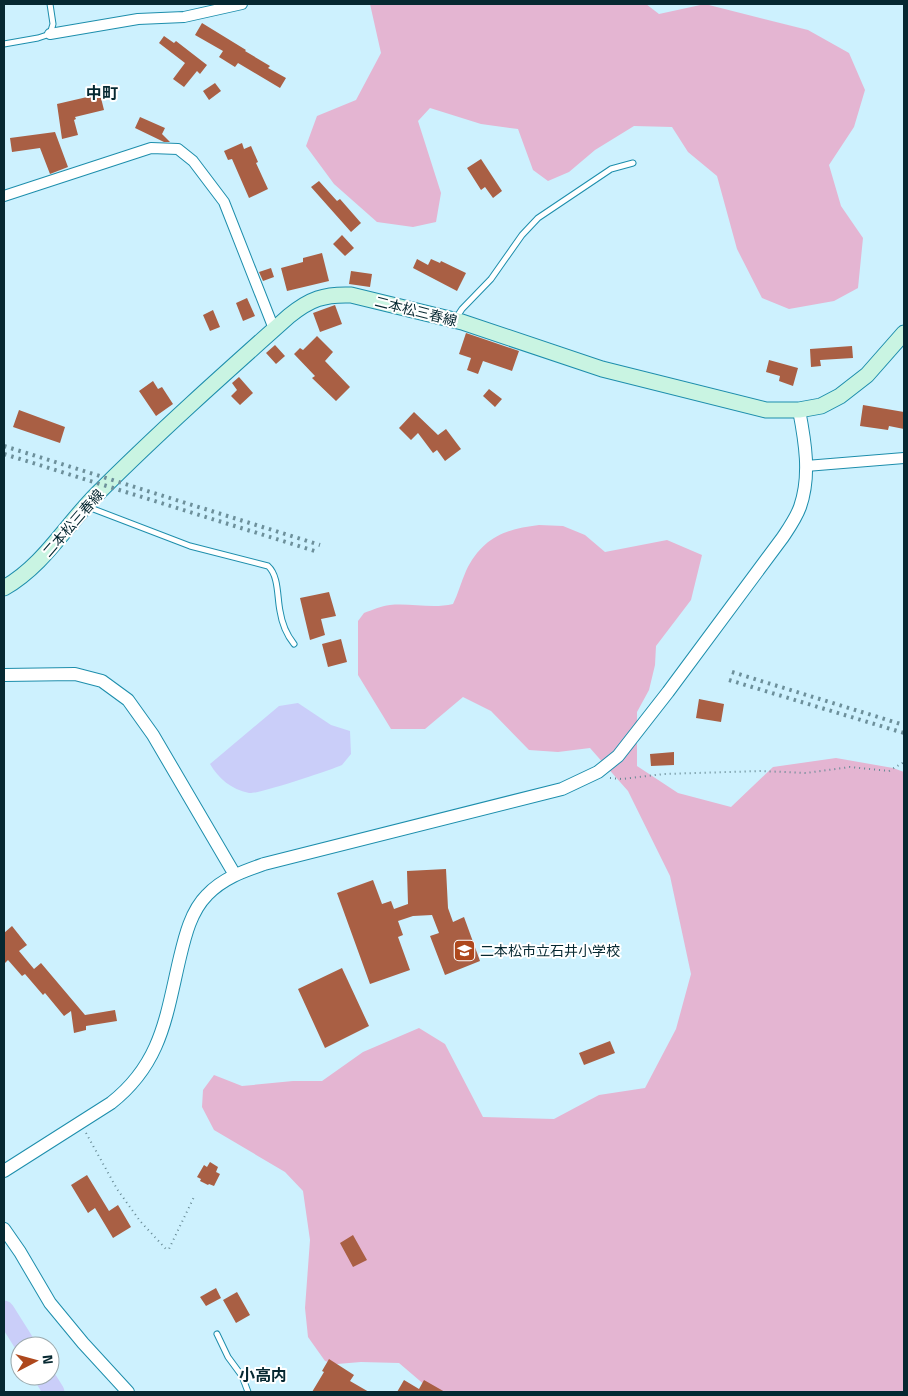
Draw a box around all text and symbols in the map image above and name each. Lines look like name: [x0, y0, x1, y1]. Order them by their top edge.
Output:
district label: 中町: [86, 81, 118, 105]
street label: 二本松三春線: [373, 290, 459, 331]
street label: 二本松三春線: [37, 484, 108, 561]
school or university icon: 二本松市立石井小学校: [452, 939, 476, 963]
place label: 二本松市立石井小学校: [480, 940, 620, 961]
north arrow: [10, 1336, 60, 1386]
text: N: [37, 1354, 59, 1366]
district label: 小高内: [239, 1363, 287, 1387]

